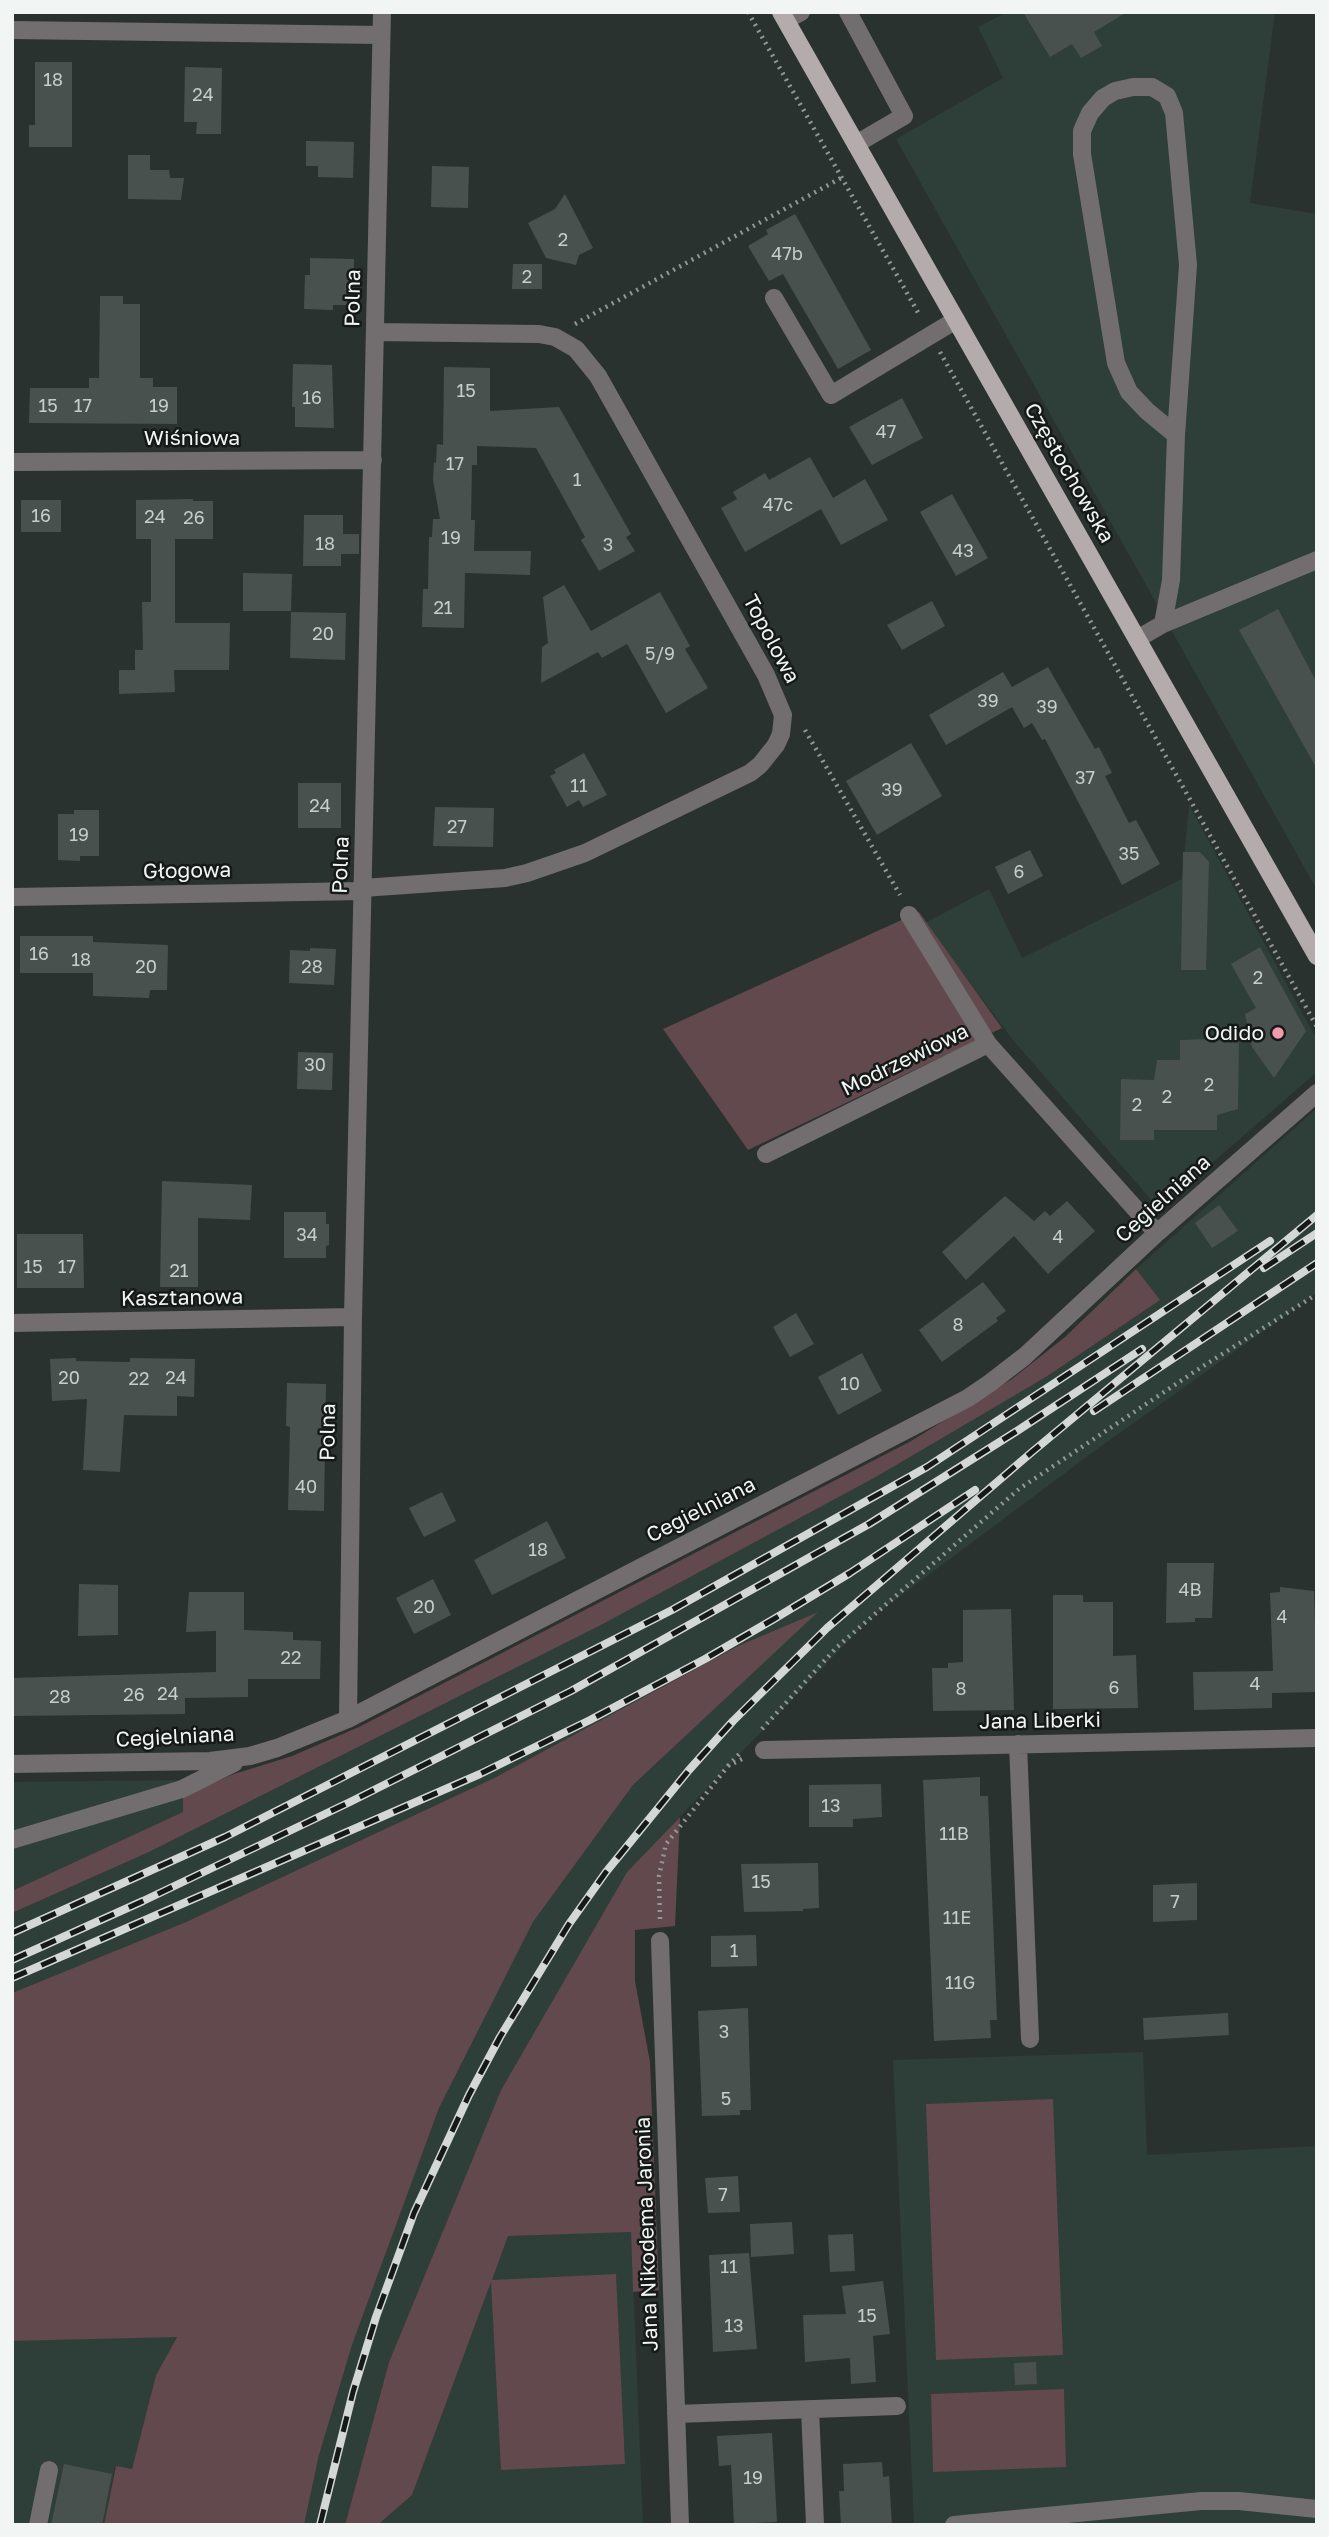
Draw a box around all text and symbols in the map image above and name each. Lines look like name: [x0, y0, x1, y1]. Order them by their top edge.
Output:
house number: 18: [43, 69, 63, 91]
house number: 24: [192, 84, 214, 106]
house number: 2: [558, 229, 568, 251]
house number: 47b: [771, 243, 803, 265]
house number: 2: [522, 266, 532, 288]
street label: Polna: [340, 269, 366, 327]
house number: 15: [456, 380, 476, 402]
house number: 16: [302, 387, 322, 409]
house number: 15: [38, 395, 58, 417]
house number: 17: [74, 395, 92, 417]
house number: 19: [149, 395, 169, 417]
street label: Częstochowska: [1019, 399, 1119, 547]
house number: 47: [876, 421, 896, 443]
street label: Wiśniowa: [144, 425, 240, 451]
house number: 17: [446, 453, 464, 475]
house number: 1: [573, 469, 581, 491]
house number: 47c: [763, 494, 793, 516]
house number: 16: [31, 505, 51, 527]
house number: 24: [144, 506, 166, 528]
house number: 26: [183, 507, 205, 529]
house number: 19: [441, 527, 461, 549]
house number: 18: [315, 533, 335, 555]
house number: 3: [603, 534, 613, 556]
house number: 43: [952, 540, 974, 562]
street label: Topolowa: [737, 590, 805, 688]
house number: 21: [433, 597, 453, 619]
house number: 20: [312, 623, 334, 645]
house number: 5/9: [645, 643, 675, 665]
house number: 39: [977, 690, 999, 712]
house number: 39: [1036, 696, 1058, 718]
house number: 37: [1075, 767, 1095, 789]
house number: 11: [570, 775, 588, 797]
house number: 39: [881, 779, 903, 801]
house number: 24: [309, 795, 331, 817]
house number: 27: [447, 816, 467, 838]
house number: 19: [69, 824, 89, 846]
street label: Polna: [327, 836, 355, 894]
house number: 35: [1119, 843, 1139, 865]
street label: Głogowa: [143, 858, 231, 884]
house number: 6: [1014, 861, 1024, 883]
house number: 16: [29, 943, 49, 965]
house number: 18: [71, 949, 91, 971]
house number: 20: [135, 956, 157, 978]
house number: 28: [301, 956, 323, 978]
house number: 2: [1253, 967, 1263, 989]
street label: Modrzewiowa: [837, 1018, 973, 1102]
place label: Odido: [1204, 1020, 1264, 1046]
marker: Odido: [1270, 1025, 1286, 1041]
house number: 30: [304, 1054, 326, 1076]
house number: 2: [1204, 1074, 1214, 1096]
house number: 2: [1162, 1086, 1172, 1108]
house number: 2: [1132, 1094, 1142, 1116]
street label: Cegielniana: [1110, 1150, 1216, 1248]
house number: 34: [296, 1224, 318, 1246]
house number: 4: [1053, 1226, 1063, 1248]
house number: 15: [23, 1256, 43, 1278]
house number: 17: [58, 1256, 76, 1278]
house number: 21: [169, 1260, 189, 1282]
street label: Kasztanowa: [121, 1284, 243, 1312]
house number: 8: [953, 1314, 963, 1336]
house number: 20: [58, 1367, 80, 1389]
house number: 24: [165, 1367, 187, 1389]
house number: 22: [129, 1368, 149, 1390]
house number: 10: [840, 1373, 860, 1395]
street label: Polna: [315, 1403, 341, 1461]
street label: Cegielniana: [642, 1472, 760, 1548]
house number: 40: [295, 1476, 317, 1498]
house number: 18: [528, 1539, 548, 1561]
house number: 4B: [1178, 1579, 1202, 1601]
house number: 20: [413, 1596, 435, 1618]
house number: 4: [1277, 1606, 1287, 1628]
house number: 22: [281, 1647, 301, 1669]
house number: 4: [1250, 1673, 1260, 1695]
house number: 6: [1109, 1677, 1119, 1699]
house number: 8: [956, 1678, 966, 1700]
house number: 24: [157, 1683, 179, 1705]
house number: 26: [123, 1684, 145, 1706]
house number: 28: [49, 1686, 71, 1708]
street label: Jana Liberki: [979, 1707, 1101, 1735]
street label: Cegielniana: [115, 1721, 235, 1753]
house number: 13: [821, 1795, 841, 1817]
house number: 11B: [939, 1823, 969, 1845]
house number: 15: [751, 1871, 771, 1893]
house number: 7: [1170, 1891, 1180, 1913]
house number: 11E: [943, 1907, 971, 1929]
house number: 1: [730, 1940, 738, 1962]
house number: 11G: [945, 1972, 975, 1994]
house number: 3: [719, 2021, 729, 2043]
house number: 5: [721, 2088, 731, 2110]
street label: Jana Nikodema Jaronia: [630, 2116, 664, 2352]
house number: 7: [718, 2184, 728, 2206]
house number: 11: [720, 2256, 738, 2278]
house number: 15: [857, 2305, 877, 2327]
house number: 13: [724, 2315, 744, 2337]
house number: 19: [743, 2467, 763, 2489]

